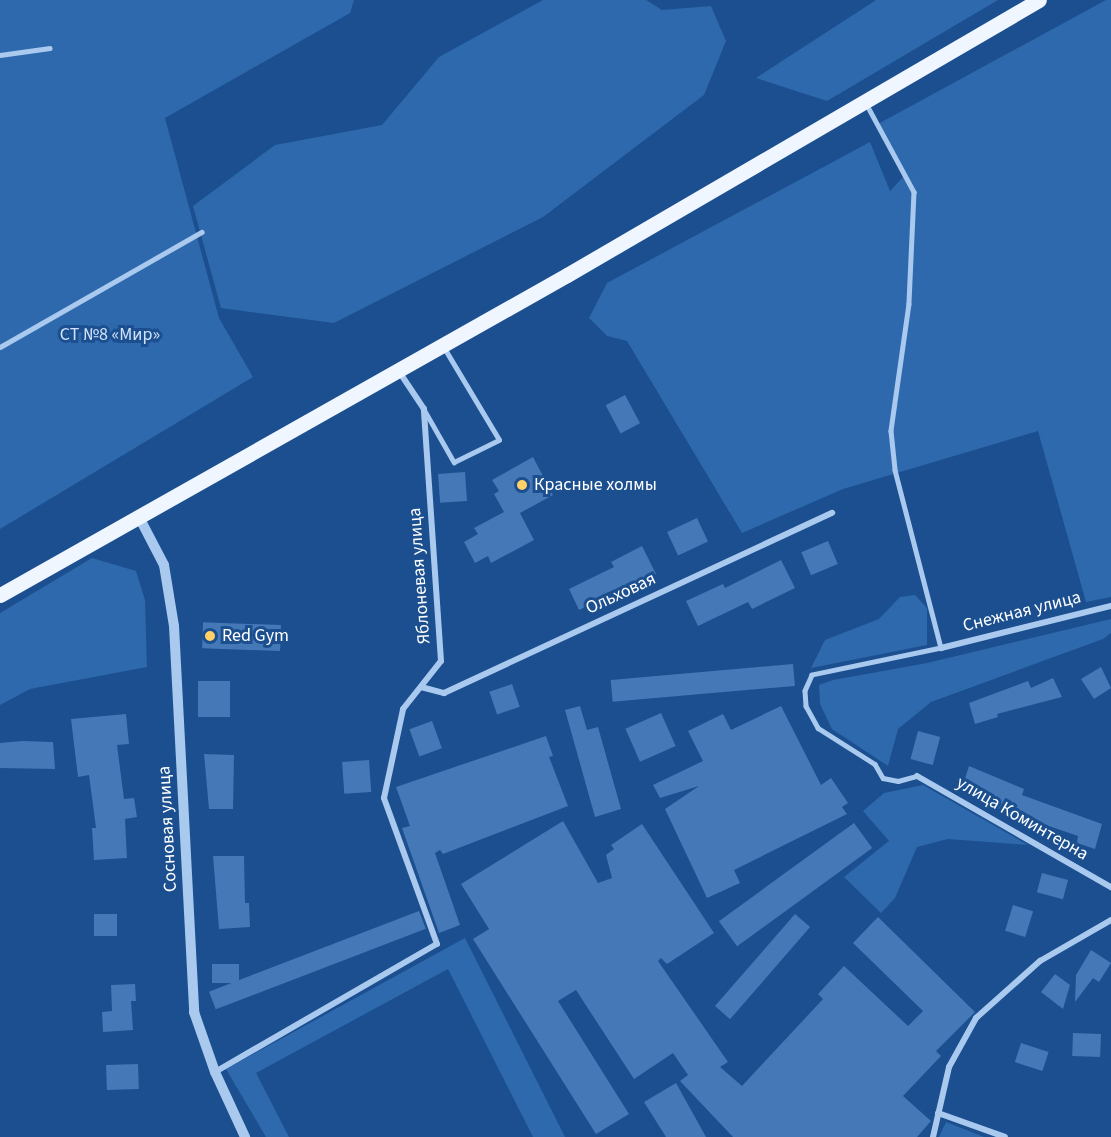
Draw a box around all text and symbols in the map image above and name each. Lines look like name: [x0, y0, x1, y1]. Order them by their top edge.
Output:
park label: СТ №8 «Мир»: [60, 324, 160, 346]
place label: Красные холмы: [534, 474, 657, 496]
marker: Красные холмы: [515, 478, 529, 492]
street label: Яблоневая улица: [404, 507, 436, 645]
street label: Ольховая: [582, 568, 660, 620]
street label: Снежная улица: [961, 587, 1083, 637]
place label: Red Gym: [222, 625, 289, 647]
marker: Red Gym: [203, 629, 217, 643]
street label: Сосновая улица: [154, 765, 182, 893]
street label: улица Коминтерна: [952, 772, 1092, 866]

